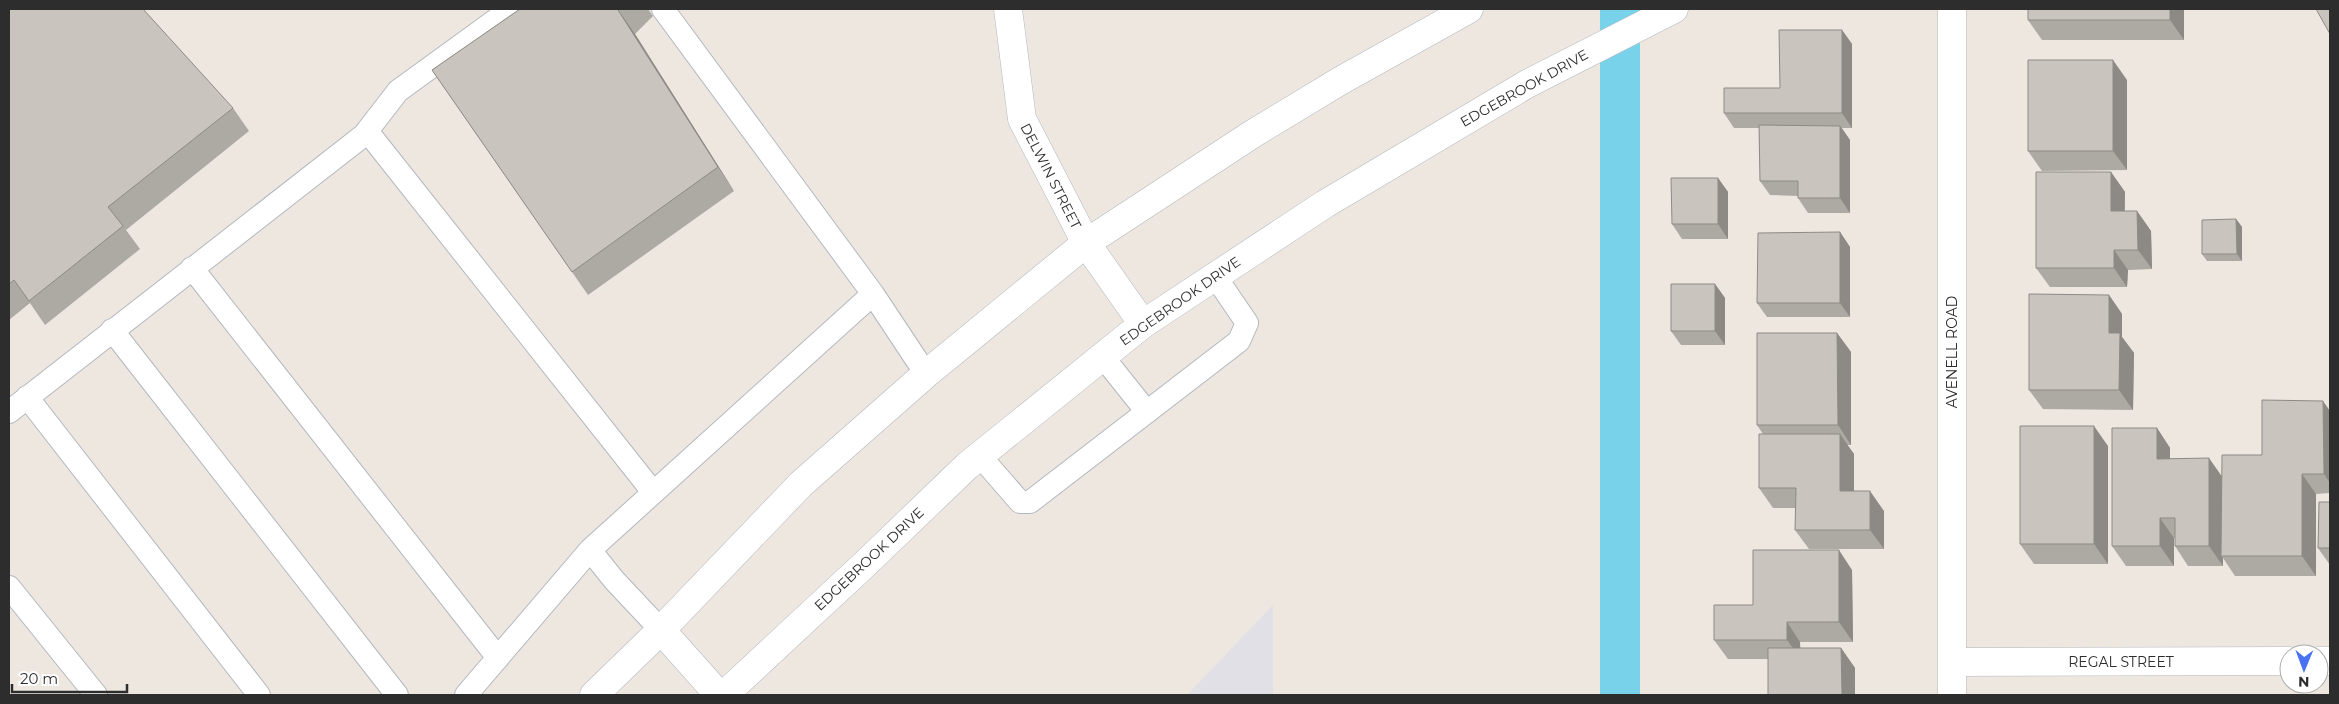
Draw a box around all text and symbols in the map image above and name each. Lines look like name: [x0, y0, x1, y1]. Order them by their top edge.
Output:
street label: EDGEBROOK DRIVE: [1457, 45, 1591, 131]
street label: DELWIN STREET: [1017, 120, 1085, 232]
street label: EDGEBROOK DRIVE: [1116, 252, 1244, 350]
street label: AVENELL ROAD: [1943, 296, 1961, 408]
street label: EDGEBROOK DRIVE: [810, 503, 928, 615]
north arrow: [2279, 644, 2329, 694]
street label: REGAL STREET: [2068, 653, 2174, 671]
scale bar: [12, 662, 128, 694]
text: 20 m: [20, 669, 58, 688]
text: N: [2298, 673, 2310, 691]

